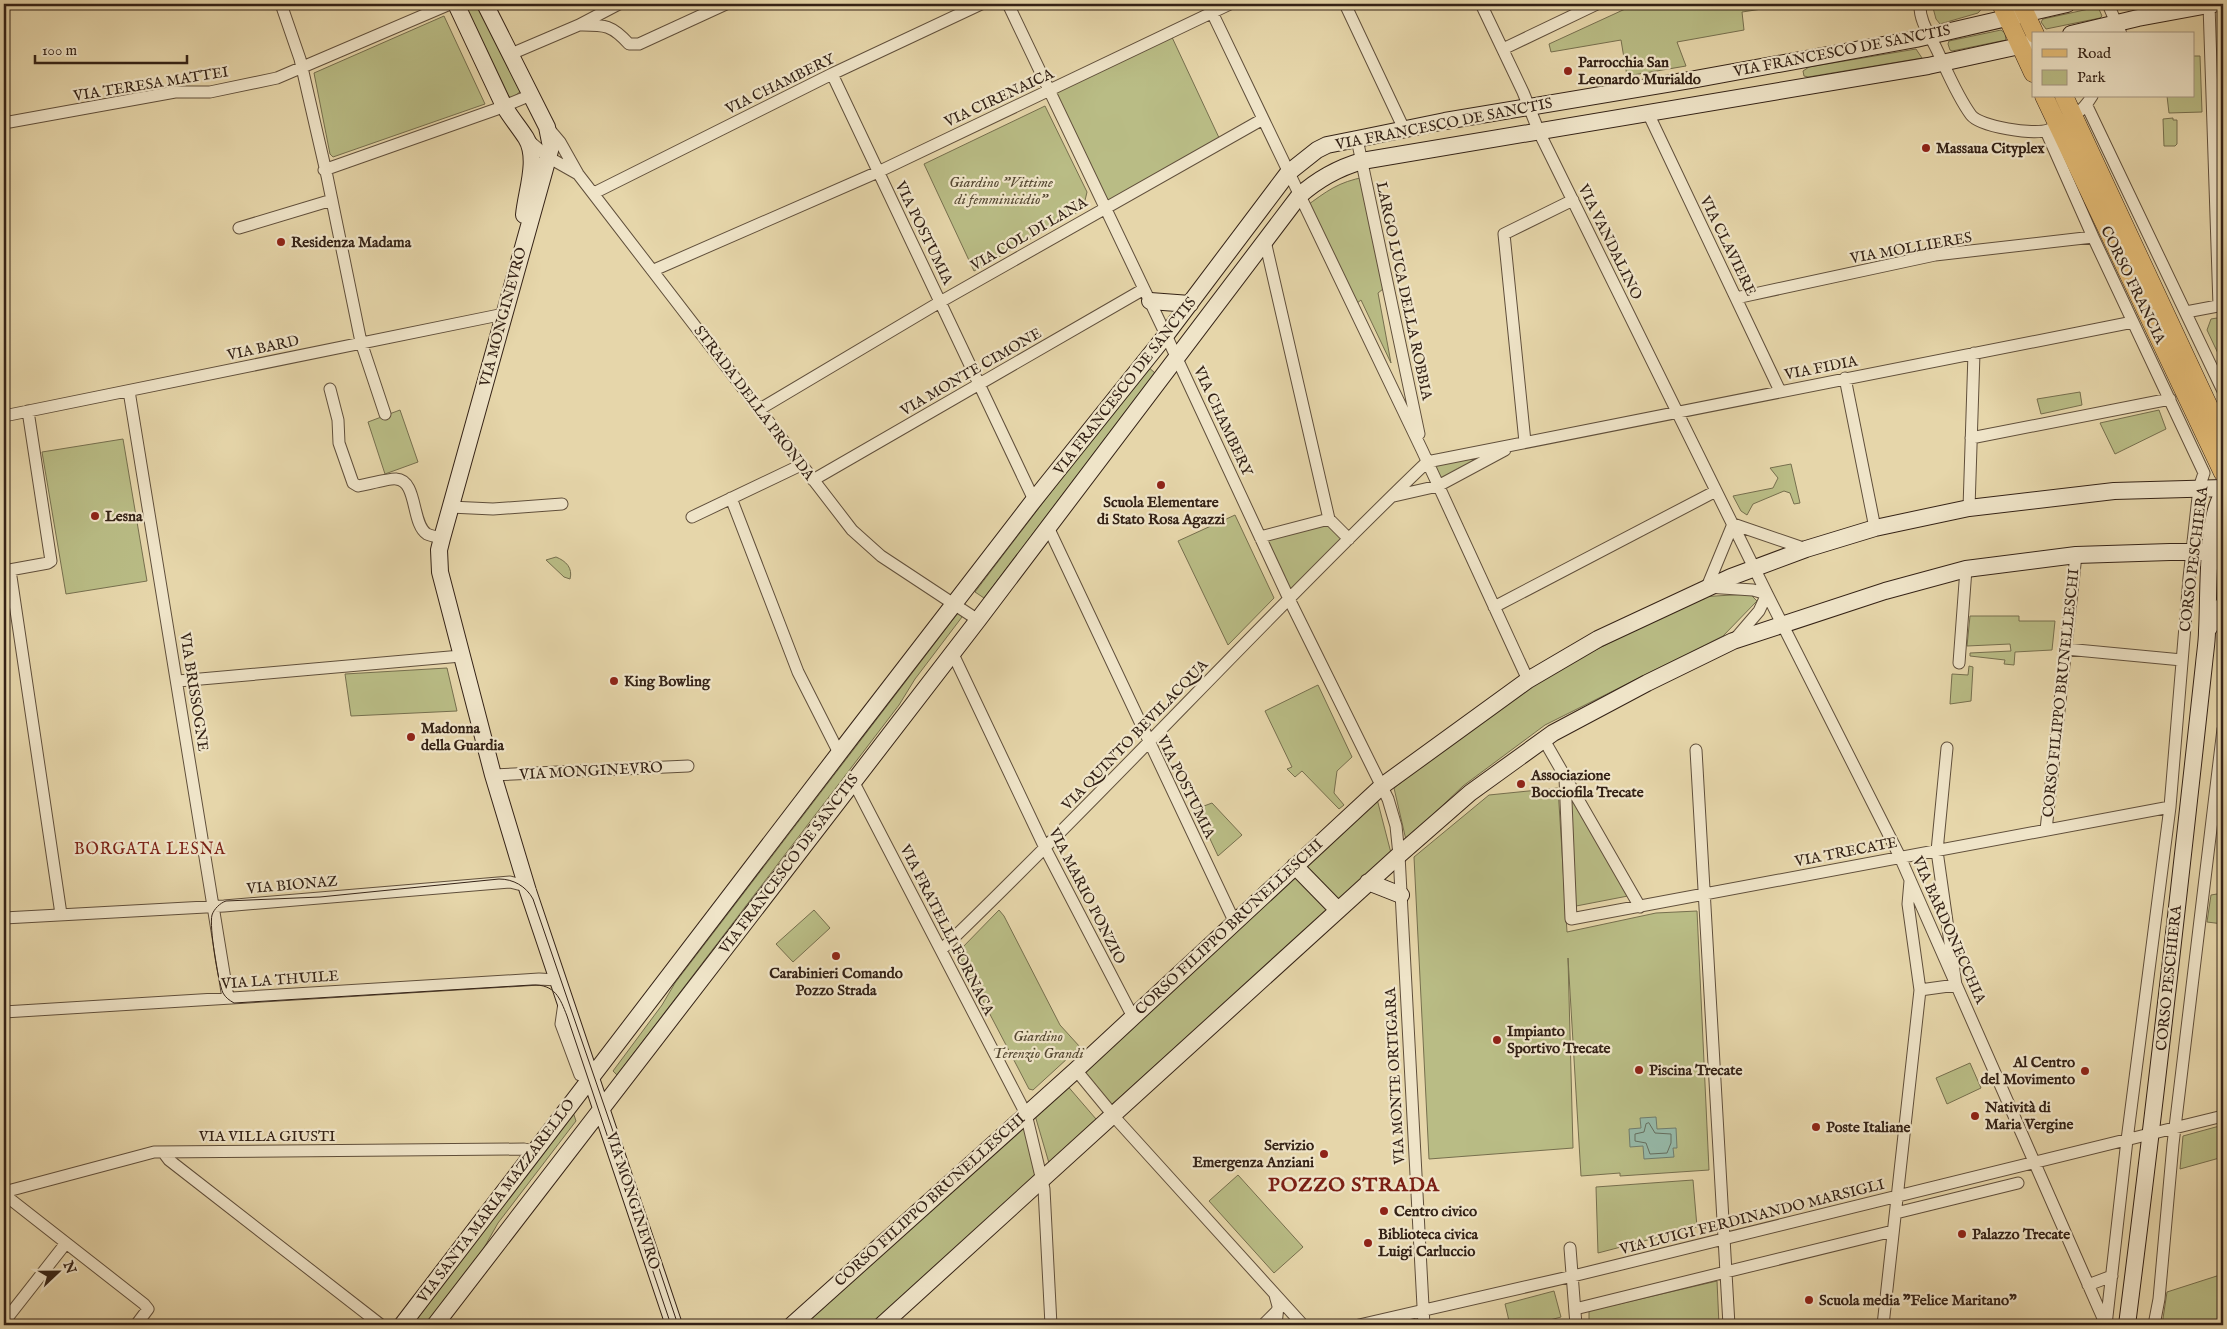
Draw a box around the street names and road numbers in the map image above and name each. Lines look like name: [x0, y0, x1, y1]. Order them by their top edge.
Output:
street label: VIA FRANCESCO DE SANCTIS: [1731, 21, 1952, 82]
street label: VIA CHAMBERY: [721, 49, 838, 119]
street label: VIA TERESA MATTEI: [71, 62, 230, 106]
street label: VIA CIRENAICA: [940, 64, 1057, 132]
street label: VIA FRANCESCO DE SANCTIS: [1333, 94, 1554, 155]
street label: VIA POSTUMIA: [890, 177, 958, 289]
street label: LARGO LUCA DELLA ROBBIA: [1372, 180, 1437, 403]
street label: VIA VANDALINO: [1573, 180, 1646, 303]
street label: VIA COL DI LANA: [966, 192, 1092, 276]
street label: VIA CLAVIERE: [1695, 192, 1760, 299]
street label: CORSO FRANCIA: [2096, 223, 2170, 348]
street label: VIA MOLLIERES: [1848, 228, 1973, 268]
street label: VIA MONGINEVRO: [475, 245, 531, 390]
street label: VIA FRANCESCO DE SANCTIS: [1049, 293, 1200, 480]
street label: STRADA DELLA PRONDA: [690, 322, 819, 485]
street label: VIA MONTE CIMONE: [896, 324, 1045, 421]
street label: VIA BARD: [224, 331, 301, 365]
street label: VIA FIDIA: [1782, 351, 1860, 385]
street label: VIA CHAMBERY: [1189, 362, 1257, 480]
street label: CORSO PESCHIERA: [2176, 484, 2212, 633]
street label: CORSO FILIPPO BRUNELLESCHI: [2038, 567, 2084, 818]
street label: VIA BRISSOGNE: [175, 630, 213, 753]
street label: VIA QUINTO BEVILACQUA: [1057, 655, 1213, 815]
street label: VIA POSTUMIA: [1152, 731, 1220, 843]
street label: VIA MONGINEVRO: [518, 758, 663, 784]
street label: VIA FRANCESCO DE SANCTIS: [714, 770, 863, 959]
street label: VIA MARIO PONZIO: [1044, 824, 1130, 967]
street label: VIA TRECATE: [1792, 833, 1899, 871]
street label: CORSO FILIPPO BRUNELLESCHI: [1131, 834, 1327, 1019]
street label: VIA FRATELLI FORNACA: [895, 841, 999, 1019]
street label: VIA BARDONECCHIA: [1907, 852, 1990, 1008]
street label: VIA BIONAZ: [245, 872, 339, 899]
street label: CORSO PESCHIERA: [2152, 903, 2186, 1052]
street label: VIA LA THUILE: [220, 966, 339, 994]
street label: VIA MONTE ORTIGARA: [1381, 986, 1409, 1166]
street label: VIA SANTA MARIA MAZZARELLO: [412, 1095, 579, 1308]
street label: CORSO FILIPPO BRUNELLESCHI: [831, 1109, 1030, 1291]
street label: VIA VILLA GIUSTI: [198, 1127, 336, 1146]
street label: VIA MONGINEVRO: [601, 1129, 664, 1272]
street label: VIA LUIGI FERDINANDO MARSIGLI: [1617, 1175, 1887, 1259]

